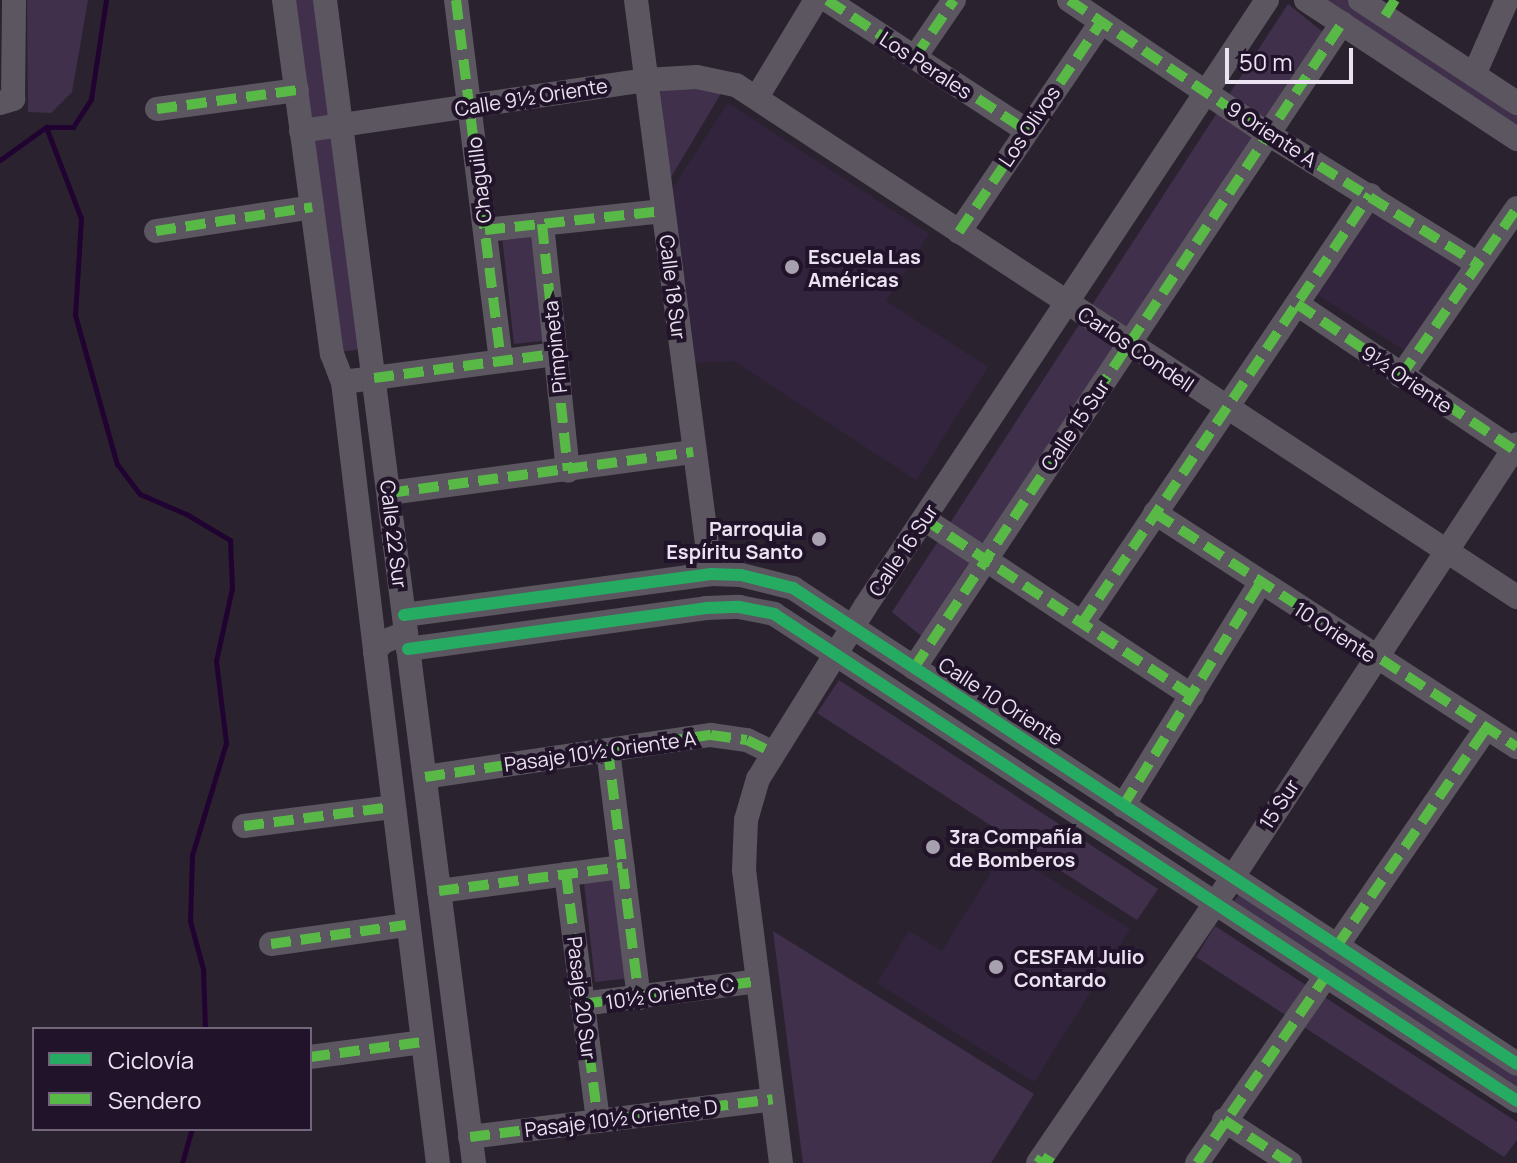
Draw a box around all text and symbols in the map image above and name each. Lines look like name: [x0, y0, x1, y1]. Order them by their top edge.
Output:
street label: Los Perales: [875, 26, 977, 104]
scale bar: [1229, 32, 1357, 82]
text: 50 m: [1239, 45, 1293, 78]
street label: Calle 9½ Oriente: [453, 73, 609, 121]
street label: Los Olivos: [993, 81, 1065, 171]
street label: 9 Oriente A: [1223, 96, 1321, 172]
street label: Chaguillo: [462, 135, 496, 225]
street label: Calle 18 Sur: [655, 233, 691, 341]
place label: Escuela Las Américas: [808, 244, 921, 291]
marker: Escuela Las Américas: [783, 258, 801, 276]
street label: Pimpineta: [538, 300, 572, 394]
street label: Carlos Condell: [1074, 301, 1198, 397]
street label: 9½ Oriente: [1357, 340, 1457, 418]
street label: Calle 15 Sur: [1036, 375, 1114, 475]
street label: Calle 22 Sur: [375, 479, 413, 589]
street label: Calle 16 Sur: [863, 499, 943, 601]
place label: Parroquia Espíritu Santo: [666, 516, 803, 563]
marker: Parroquia Espíritu Santo: [810, 530, 828, 548]
street label: 10 Oriente: [1289, 597, 1381, 667]
street label: Calle 10 Oriente: [934, 652, 1068, 750]
street label: Pasaje 10½ Oriente A: [503, 726, 697, 776]
street label: 15 Sur: [1254, 774, 1304, 834]
place label: 3ra Compañía de Bomberos: [949, 824, 1082, 871]
marker: 3ra Compañía de Bomberos: [924, 838, 942, 856]
street label: Pasaje 20 Sur: [563, 935, 601, 1061]
place label: CESFAM Julio Contardo: [1014, 944, 1144, 991]
marker: CESFAM Julio Contardo: [985, 956, 1007, 978]
street label: 10½ Oriente C: [604, 972, 736, 1014]
legend: [32, 1027, 312, 1131]
text: Ciclovía: [108, 1043, 194, 1076]
text: Sendero: [108, 1083, 202, 1116]
street label: Pasaje 10½ Oriente D: [523, 1094, 719, 1142]

